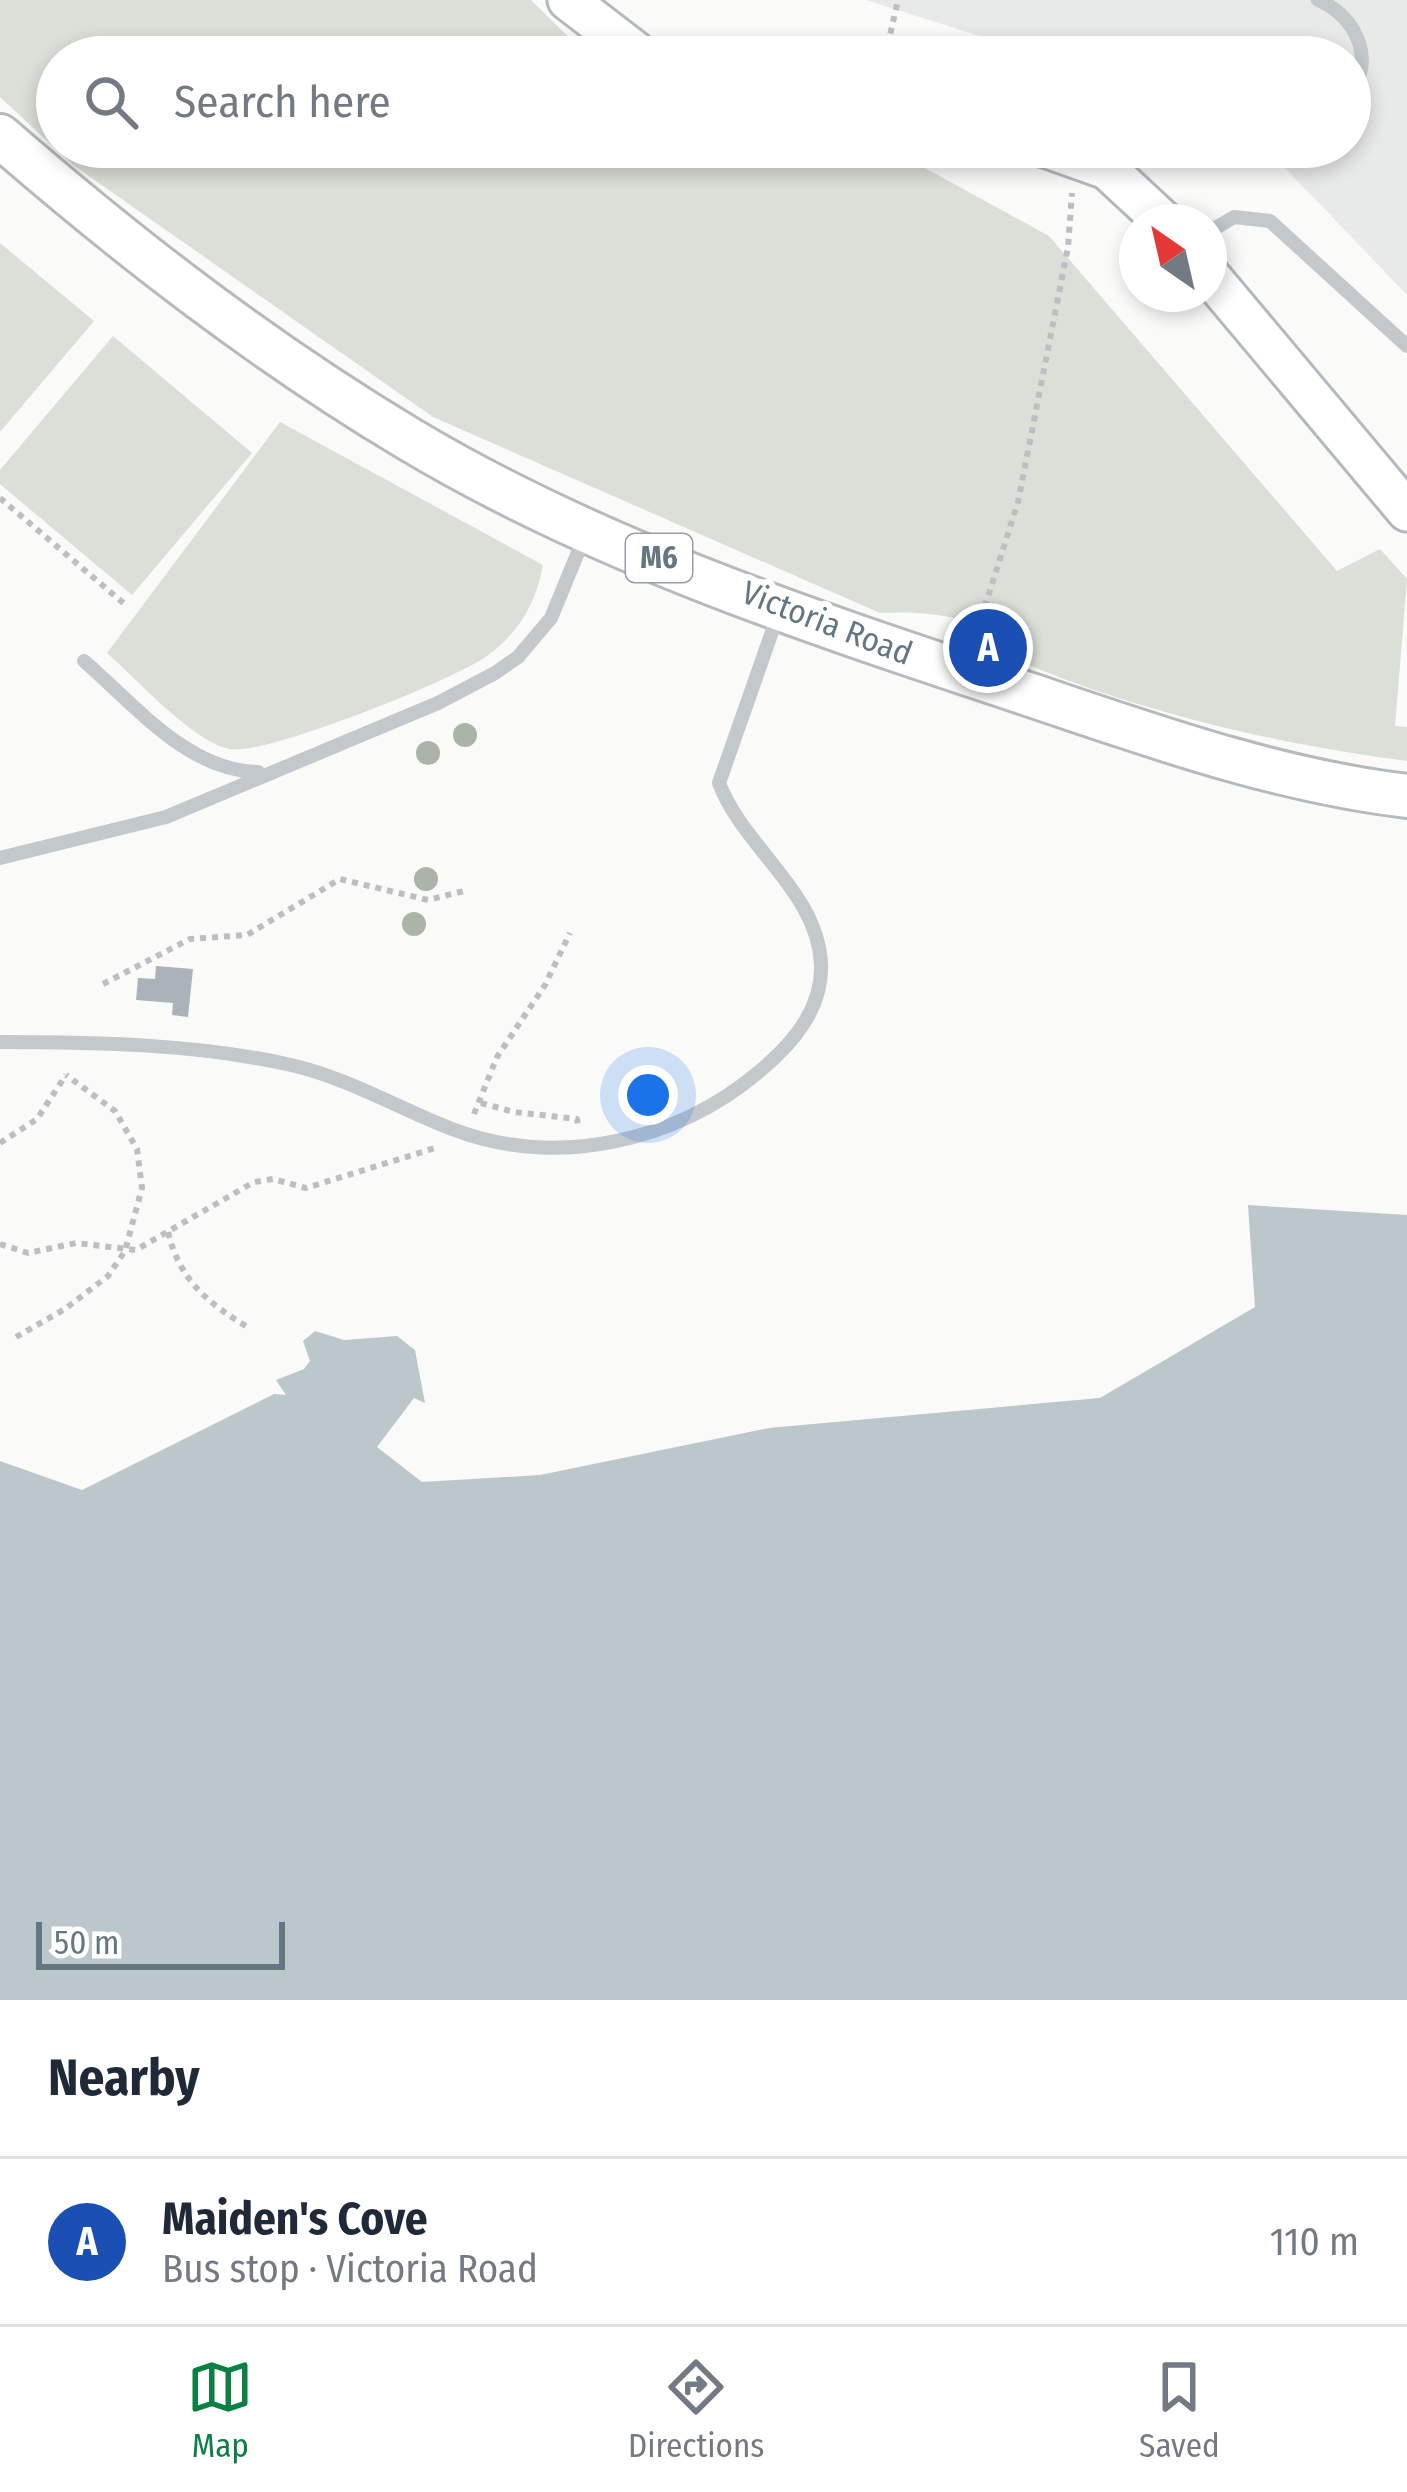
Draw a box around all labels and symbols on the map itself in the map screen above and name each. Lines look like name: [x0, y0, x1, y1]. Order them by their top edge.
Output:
north arrow: [1119, 204, 1227, 312]
road number: M6: [626, 534, 692, 582]
street label: Victoria Road: [736, 572, 918, 674]
pin: A: [949, 603, 1027, 693]
your location: [618, 1065, 678, 1125]
scale bar: [36, 1916, 285, 1969]

